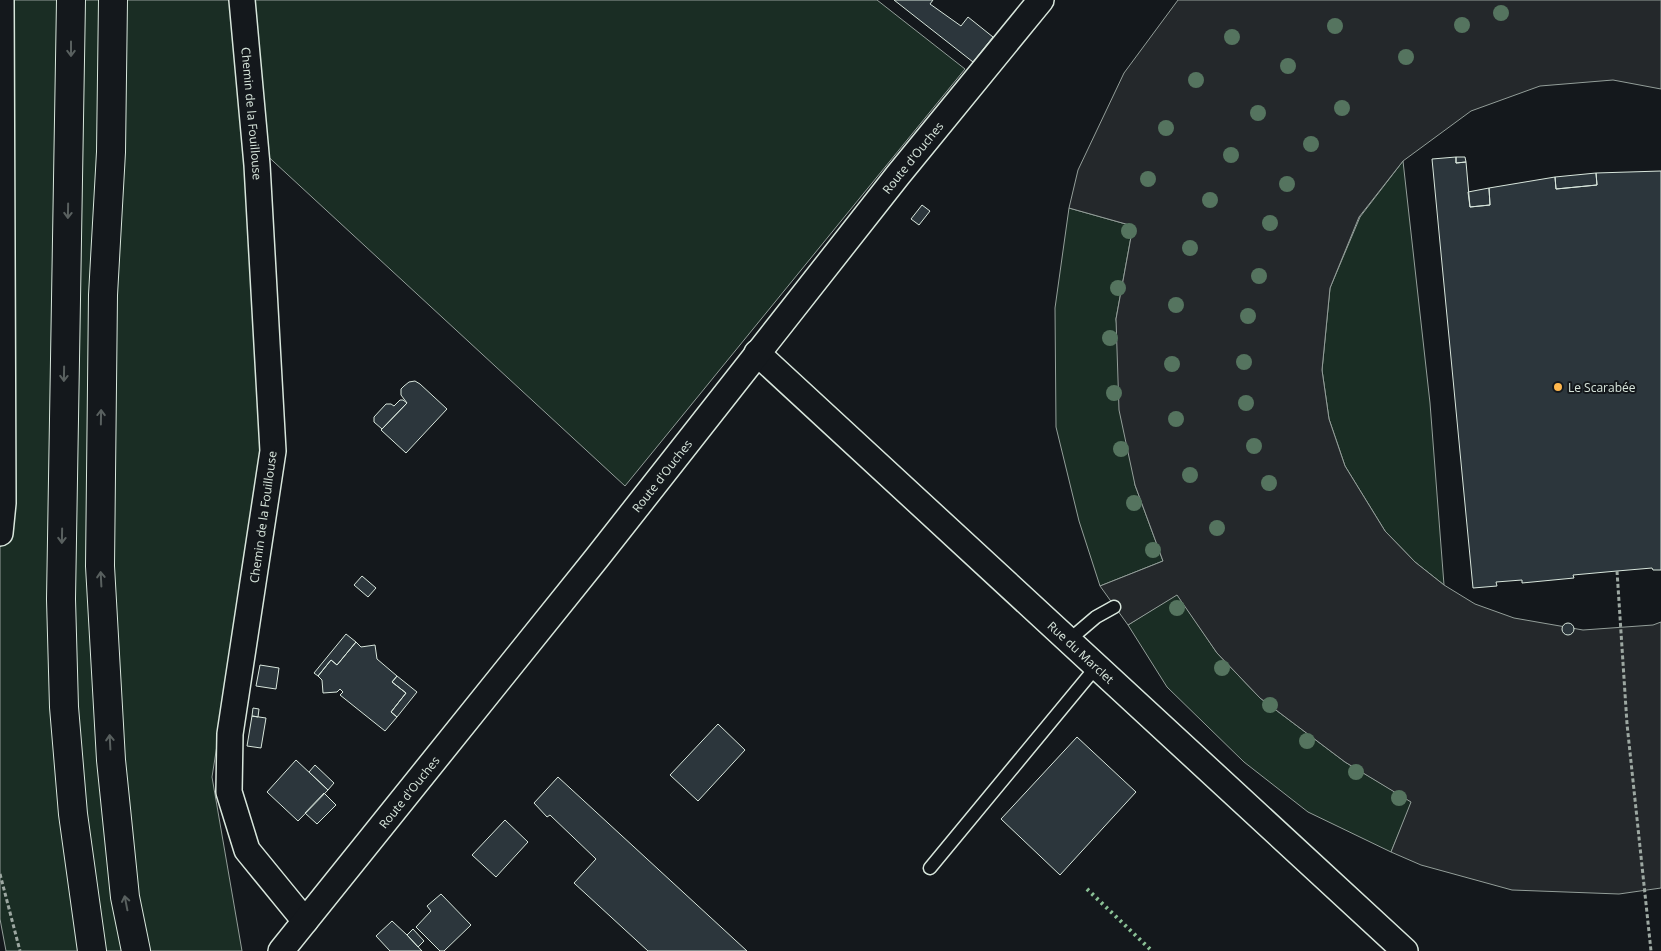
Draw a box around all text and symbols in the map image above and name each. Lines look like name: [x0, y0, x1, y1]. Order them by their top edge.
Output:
one-way arrow: [66, 40, 76, 56]
street label: Chemin de la Fouillouse: [238, 46, 266, 181]
street label: Route d'Ouches: [878, 118, 947, 197]
one-way arrow: [63, 202, 73, 219]
one-way arrow: [59, 365, 69, 381]
place label: Le Scarabée: [1568, 379, 1636, 396]
marker: Le Scarabée: [1552, 381, 1564, 393]
one-way arrow: [96, 409, 106, 426]
street label: Route d'Ouches: [628, 435, 696, 516]
street label: Chemin de la Fouillouse: [245, 450, 281, 584]
one-way arrow: [57, 528, 66, 544]
one-way arrow: [96, 572, 105, 588]
street label: Rue du Marclet: [1044, 617, 1118, 687]
one-way arrow: [105, 734, 114, 750]
street label: Route d'Ouches: [374, 752, 443, 832]
one-way arrow: [121, 896, 131, 912]

